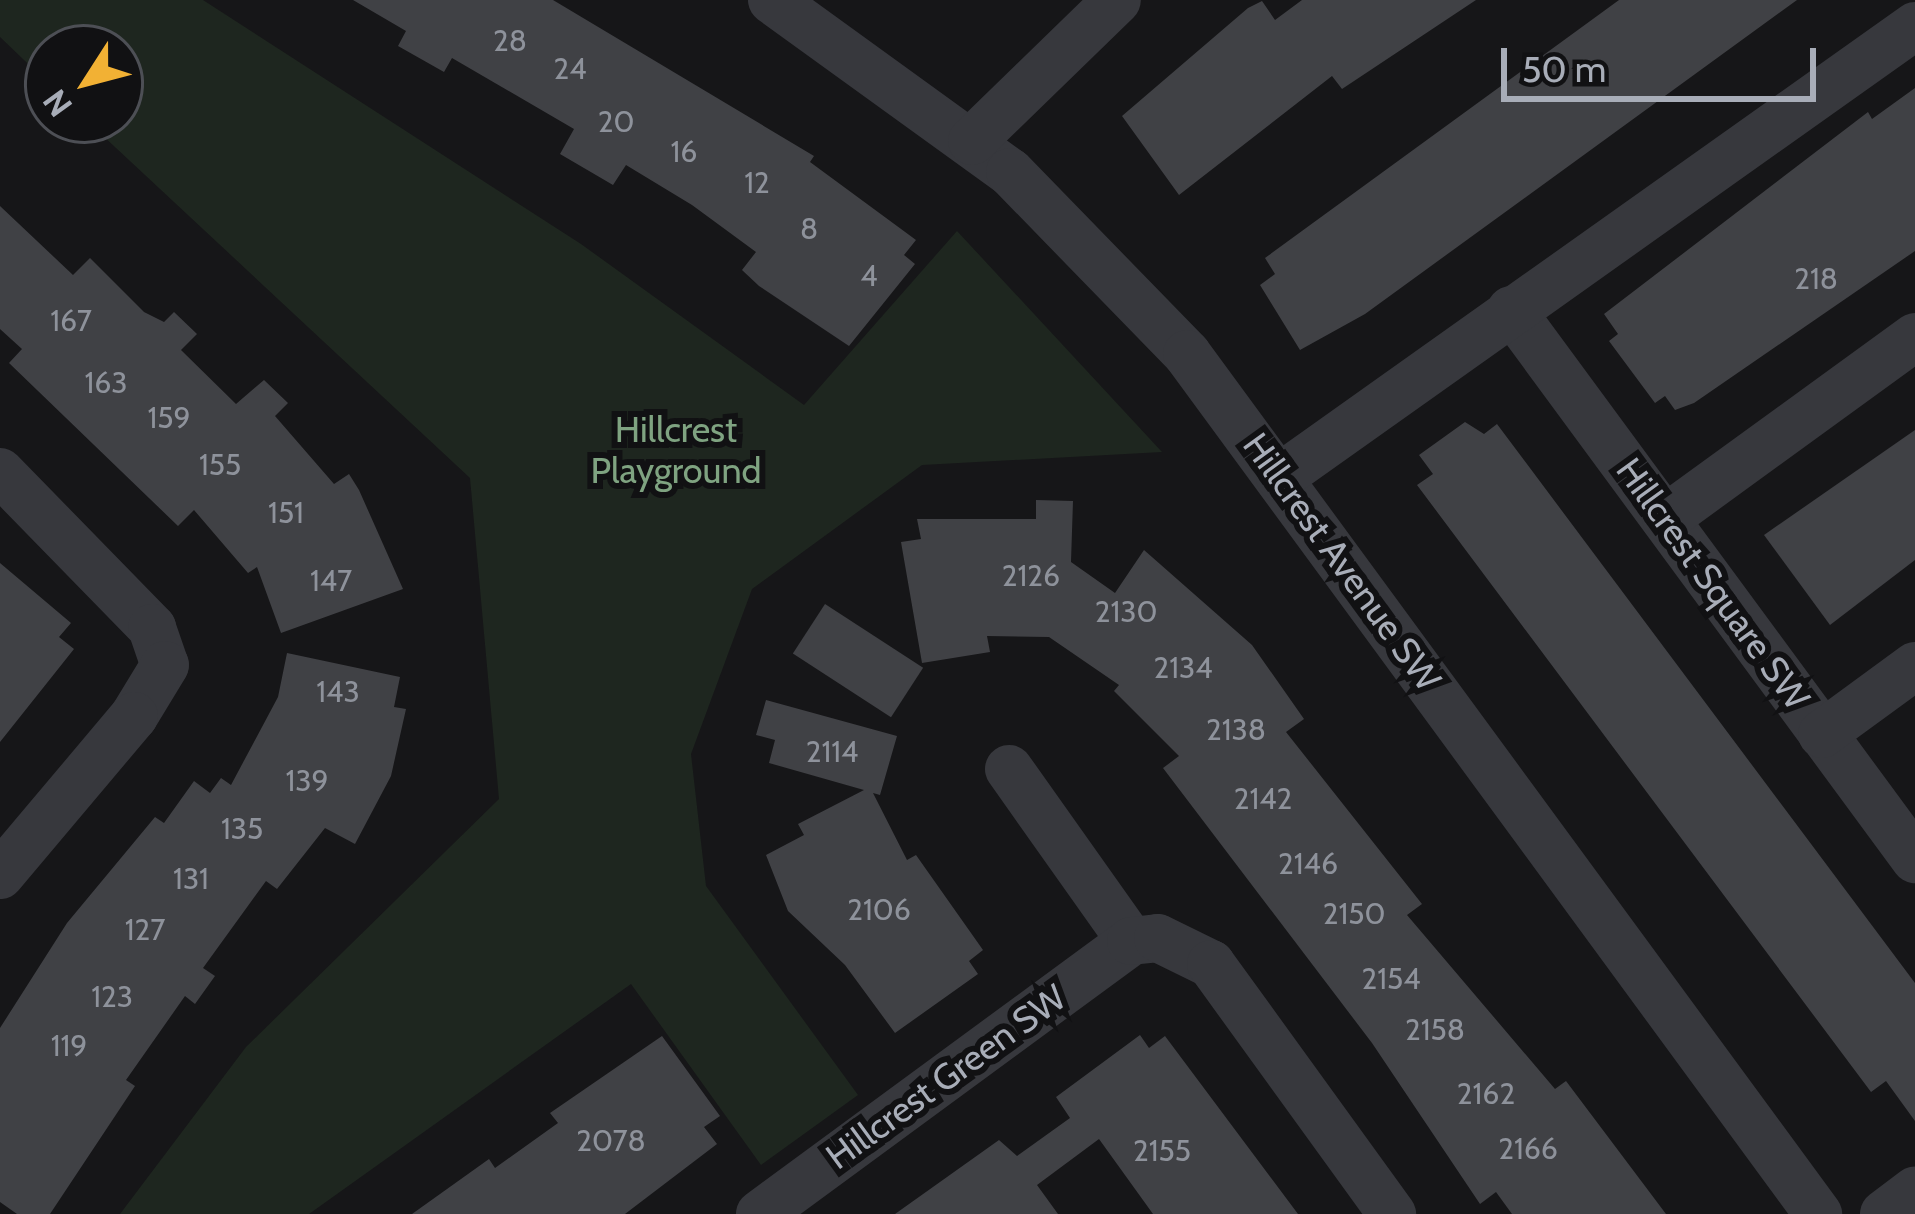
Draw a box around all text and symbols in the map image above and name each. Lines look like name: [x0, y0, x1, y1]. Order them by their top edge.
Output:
house number: 28: [493, 23, 527, 59]
north arrow: [24, 24, 144, 144]
scale bar: [1507, 24, 1822, 98]
text: 50 m: [1522, 47, 1606, 91]
house number: 24: [553, 51, 587, 87]
text: N: [34, 82, 80, 125]
house number: 20: [598, 104, 634, 140]
house number: 16: [671, 134, 697, 170]
house number: 12: [744, 165, 770, 201]
house number: 8: [800, 211, 818, 247]
house number: 4: [860, 258, 878, 294]
house number: 218: [1794, 261, 1838, 297]
house number: 167: [50, 303, 92, 339]
house number: 163: [84, 365, 128, 401]
house number: 159: [147, 400, 191, 436]
park label: Hillcrest Playground: [590, 407, 762, 492]
street label: Hillcrest Avenue SW: [1234, 425, 1450, 699]
house number: 155: [199, 447, 241, 483]
street label: Hillcrest Square SW: [1607, 450, 1819, 718]
house number: 151: [268, 495, 304, 531]
house number: 2126: [1002, 558, 1060, 594]
house number: 147: [310, 563, 352, 599]
house number: 2130: [1095, 594, 1157, 630]
house number: 2134: [1153, 650, 1213, 686]
house number: 143: [316, 674, 360, 710]
house number: 2138: [1206, 712, 1266, 748]
house number: 2114: [806, 734, 858, 770]
house number: 139: [285, 763, 329, 799]
house number: 2142: [1234, 781, 1292, 817]
house number: 135: [221, 811, 263, 847]
house number: 2146: [1278, 846, 1338, 882]
house number: 131: [173, 861, 209, 897]
house number: 2106: [847, 892, 911, 928]
house number: 2150: [1323, 896, 1385, 932]
house number: 127: [125, 912, 165, 948]
house number: 2154: [1361, 961, 1421, 997]
street label: Hillcrest Green SW: [818, 976, 1074, 1178]
house number: 123: [91, 979, 133, 1015]
house number: 2158: [1405, 1012, 1465, 1048]
house number: 119: [51, 1028, 87, 1064]
house number: 2162: [1457, 1076, 1515, 1112]
house number: 2078: [576, 1123, 646, 1159]
house number: 2166: [1498, 1131, 1558, 1167]
house number: 2155: [1133, 1133, 1191, 1169]

